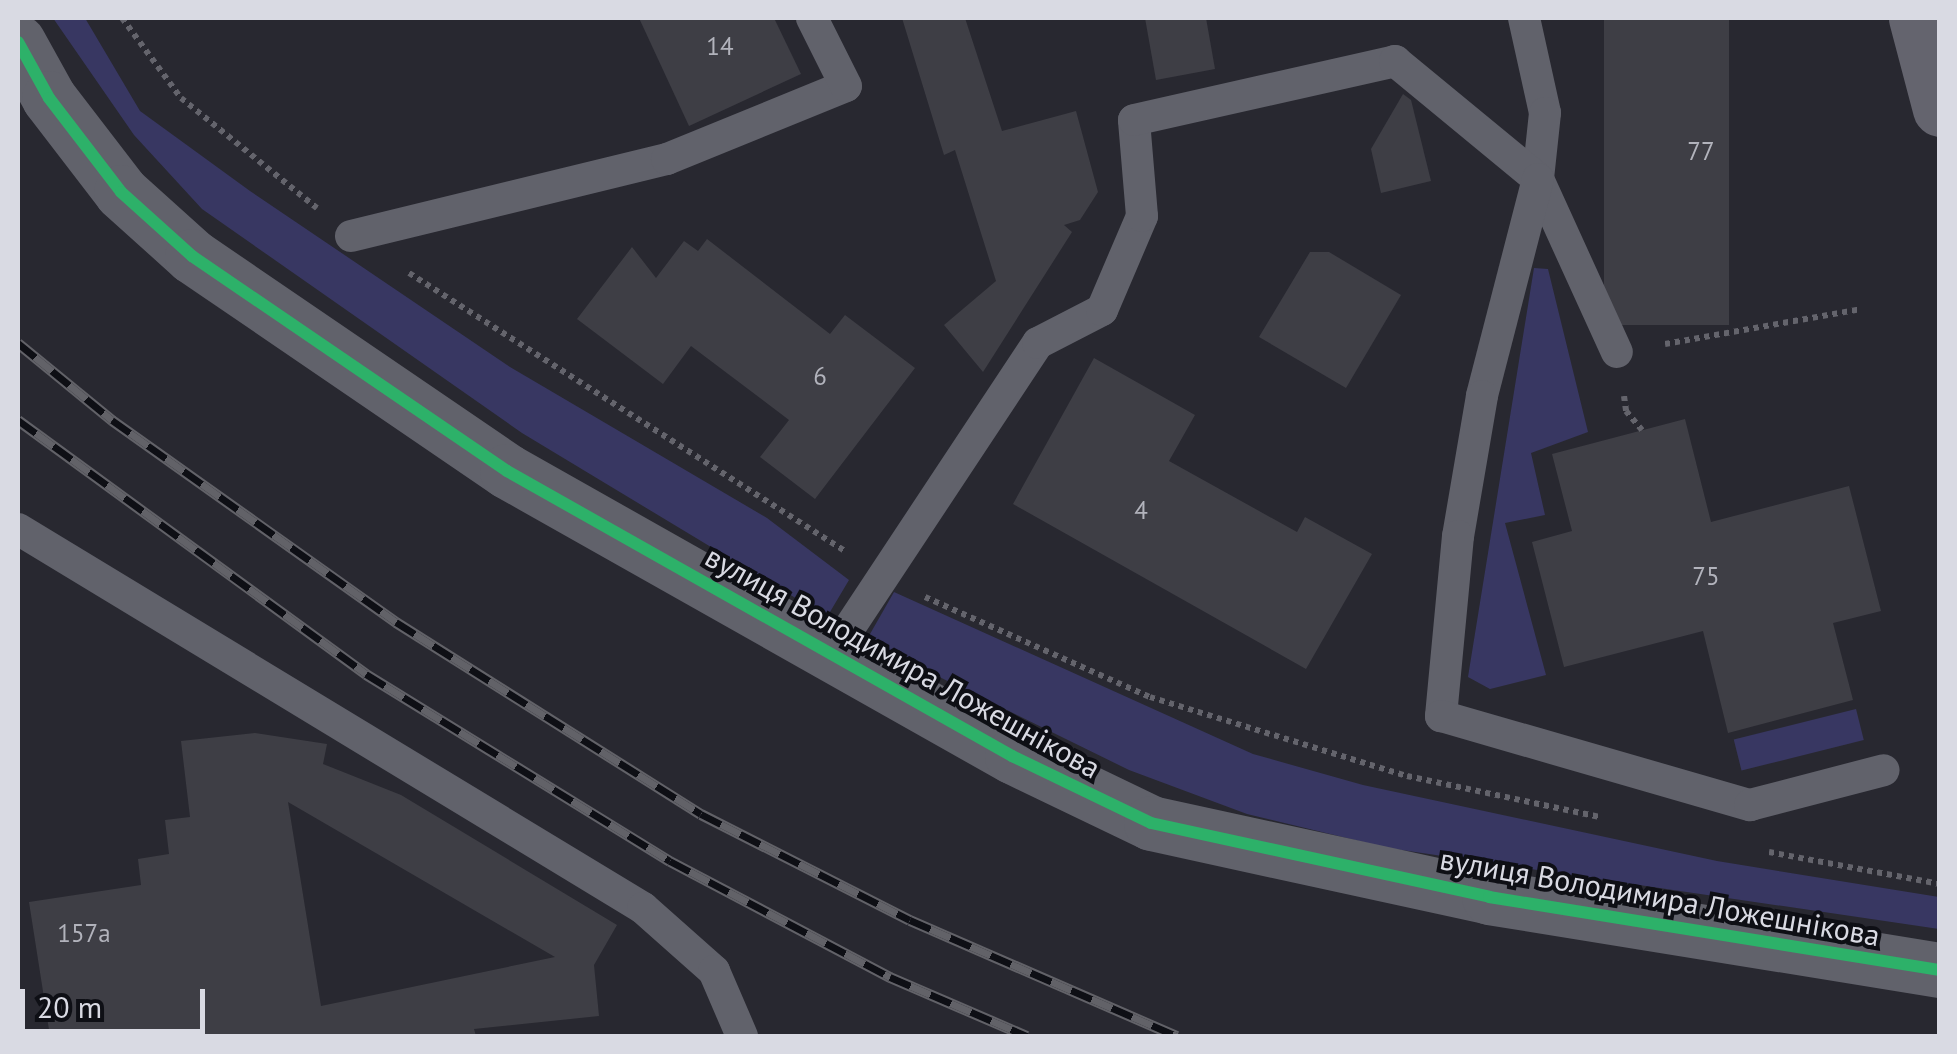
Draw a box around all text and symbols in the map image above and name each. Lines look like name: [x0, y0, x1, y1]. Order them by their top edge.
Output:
house number: 14: [706, 31, 734, 61]
house number: 77: [1687, 136, 1715, 166]
house number: 6: [813, 361, 827, 391]
house number: 4: [1134, 495, 1148, 525]
street label: вулиця Володимира Ложешнікова: [699, 538, 1107, 786]
house number: 75: [1692, 561, 1720, 591]
street label: вулиця Володимира Ложешнікова: [1437, 841, 1883, 953]
house number: 157а: [57, 918, 111, 948]
scale bar: [25, 969, 210, 1031]
text: 20 m: [37, 987, 102, 1026]

